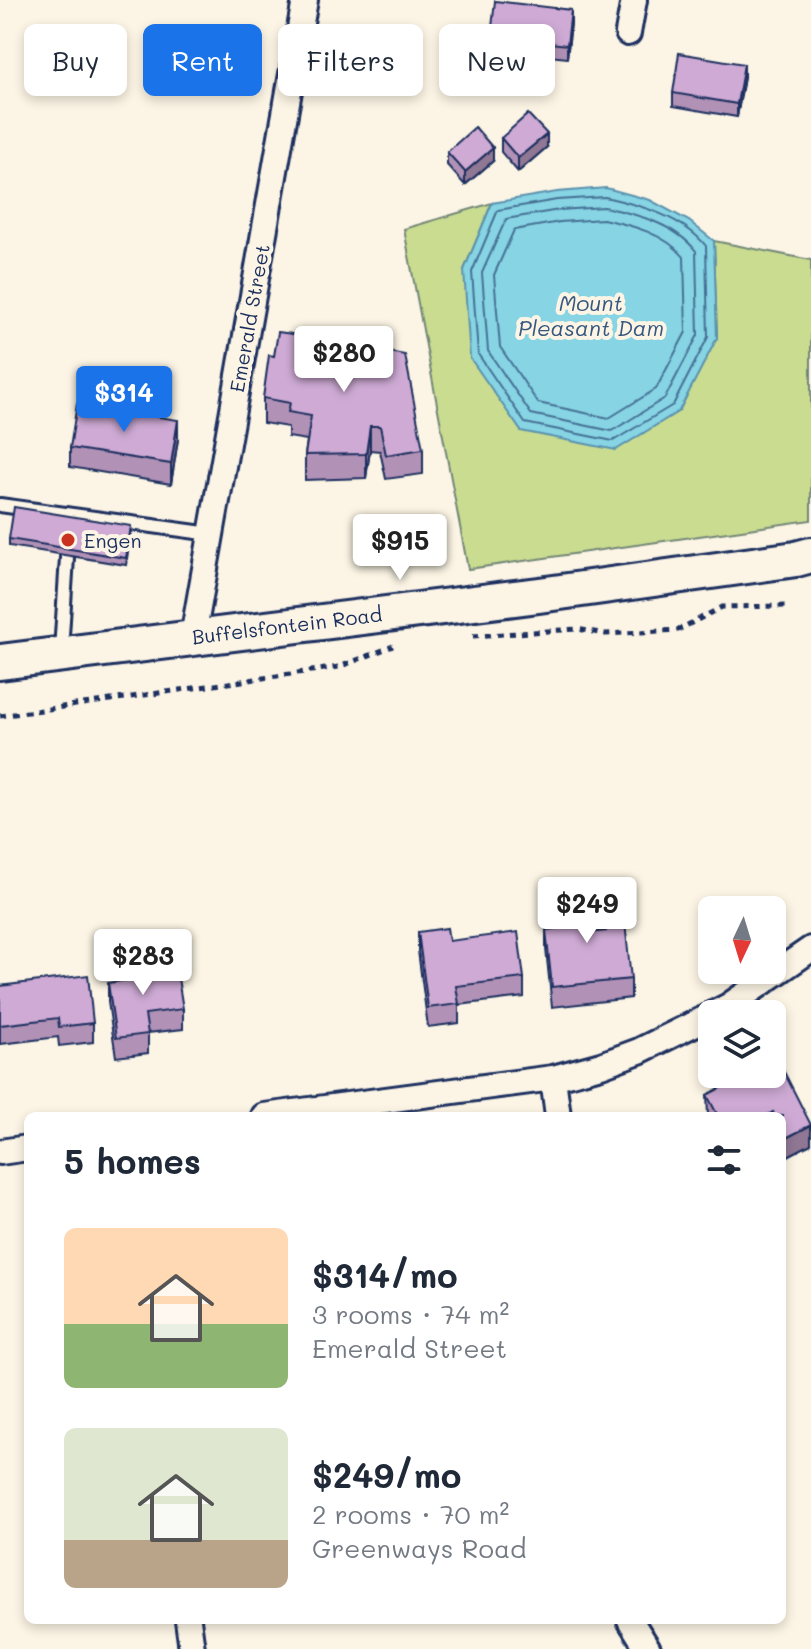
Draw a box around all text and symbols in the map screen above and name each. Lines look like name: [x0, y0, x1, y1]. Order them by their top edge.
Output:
chip: Buy: [24, 24, 127, 96]
chip: Rent: [143, 24, 262, 96]
chip: Filters: [278, 24, 423, 96]
chip: New: [439, 24, 555, 96]
street label: Emerald Street: [223, 242, 275, 394]
water label: Mount Pleasant Dam: [518, 288, 664, 342]
pin: $280: [297, 326, 391, 394]
text: $280: [312, 335, 376, 369]
pin: $314: [77, 366, 171, 434]
text: $314: [94, 375, 154, 409]
pin: $915: [353, 514, 447, 582]
text: $915: [371, 523, 429, 557]
place label: Engen: [84, 527, 142, 553]
marker: Engen: [59, 531, 77, 549]
street label: Buffelsfontein Road: [190, 600, 384, 650]
pin: $249: [540, 877, 634, 945]
text: $249: [556, 886, 618, 920]
north arrow: [698, 896, 786, 984]
map controls: [698, 896, 786, 1088]
pin: $283: [96, 929, 190, 997]
text: $283: [112, 938, 174, 972]
button: layers: [698, 1000, 786, 1088]
text: 5 homes: [64, 1138, 201, 1183]
icon: filters: [702, 1138, 746, 1182]
text: $314/mo: [312, 1252, 458, 1297]
icon: home: [128, 1260, 224, 1356]
text: 3 rooms · 74 m²: [312, 1297, 509, 1331]
text: Emerald Street: [312, 1331, 507, 1365]
text: $249/mo: [312, 1452, 462, 1497]
icon: home: [128, 1460, 224, 1556]
text: 2 rooms · 70 m²: [312, 1497, 509, 1531]
text: Greenways Road: [312, 1531, 527, 1565]

